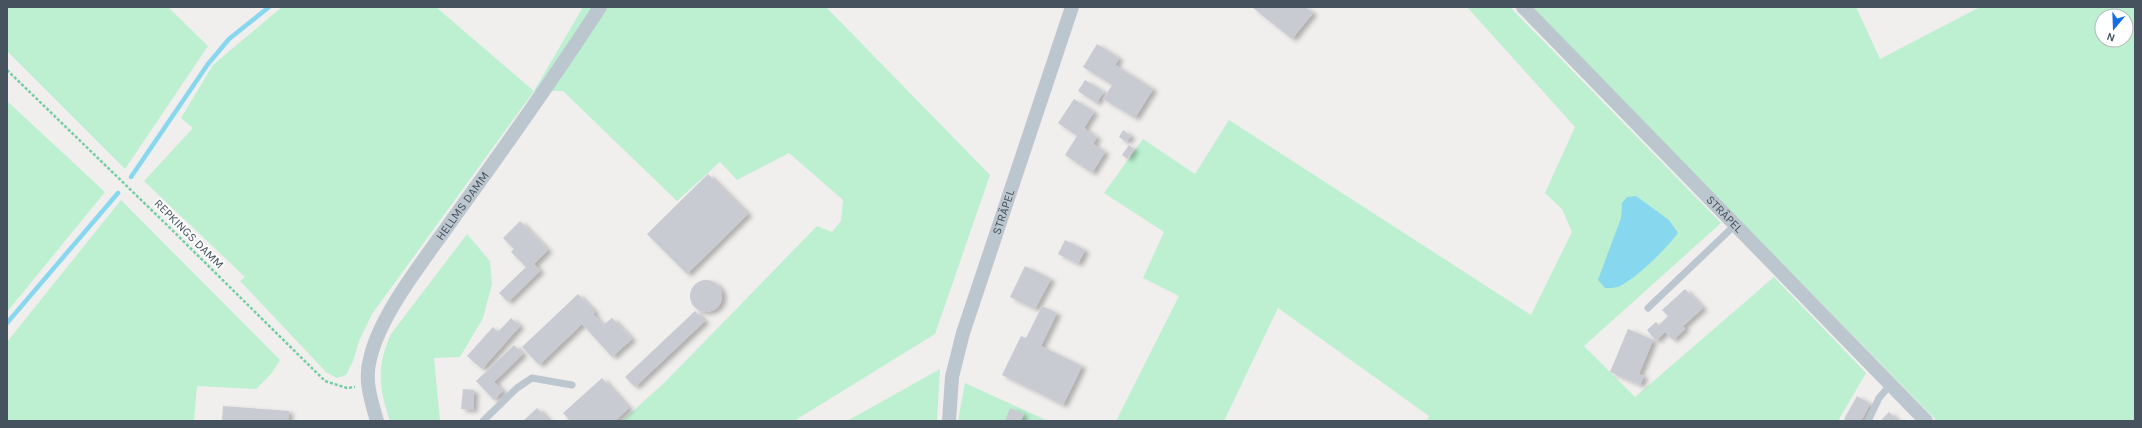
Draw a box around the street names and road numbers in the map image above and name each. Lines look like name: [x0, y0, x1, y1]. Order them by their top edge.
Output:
street label: HELLMS DAMM: [433, 169, 492, 243]
street label: STRÄPEL: [989, 187, 1018, 236]
street label: STRÄPEL: [1703, 193, 1746, 236]
street label: REPKINGS DAMM: [151, 196, 227, 272]

